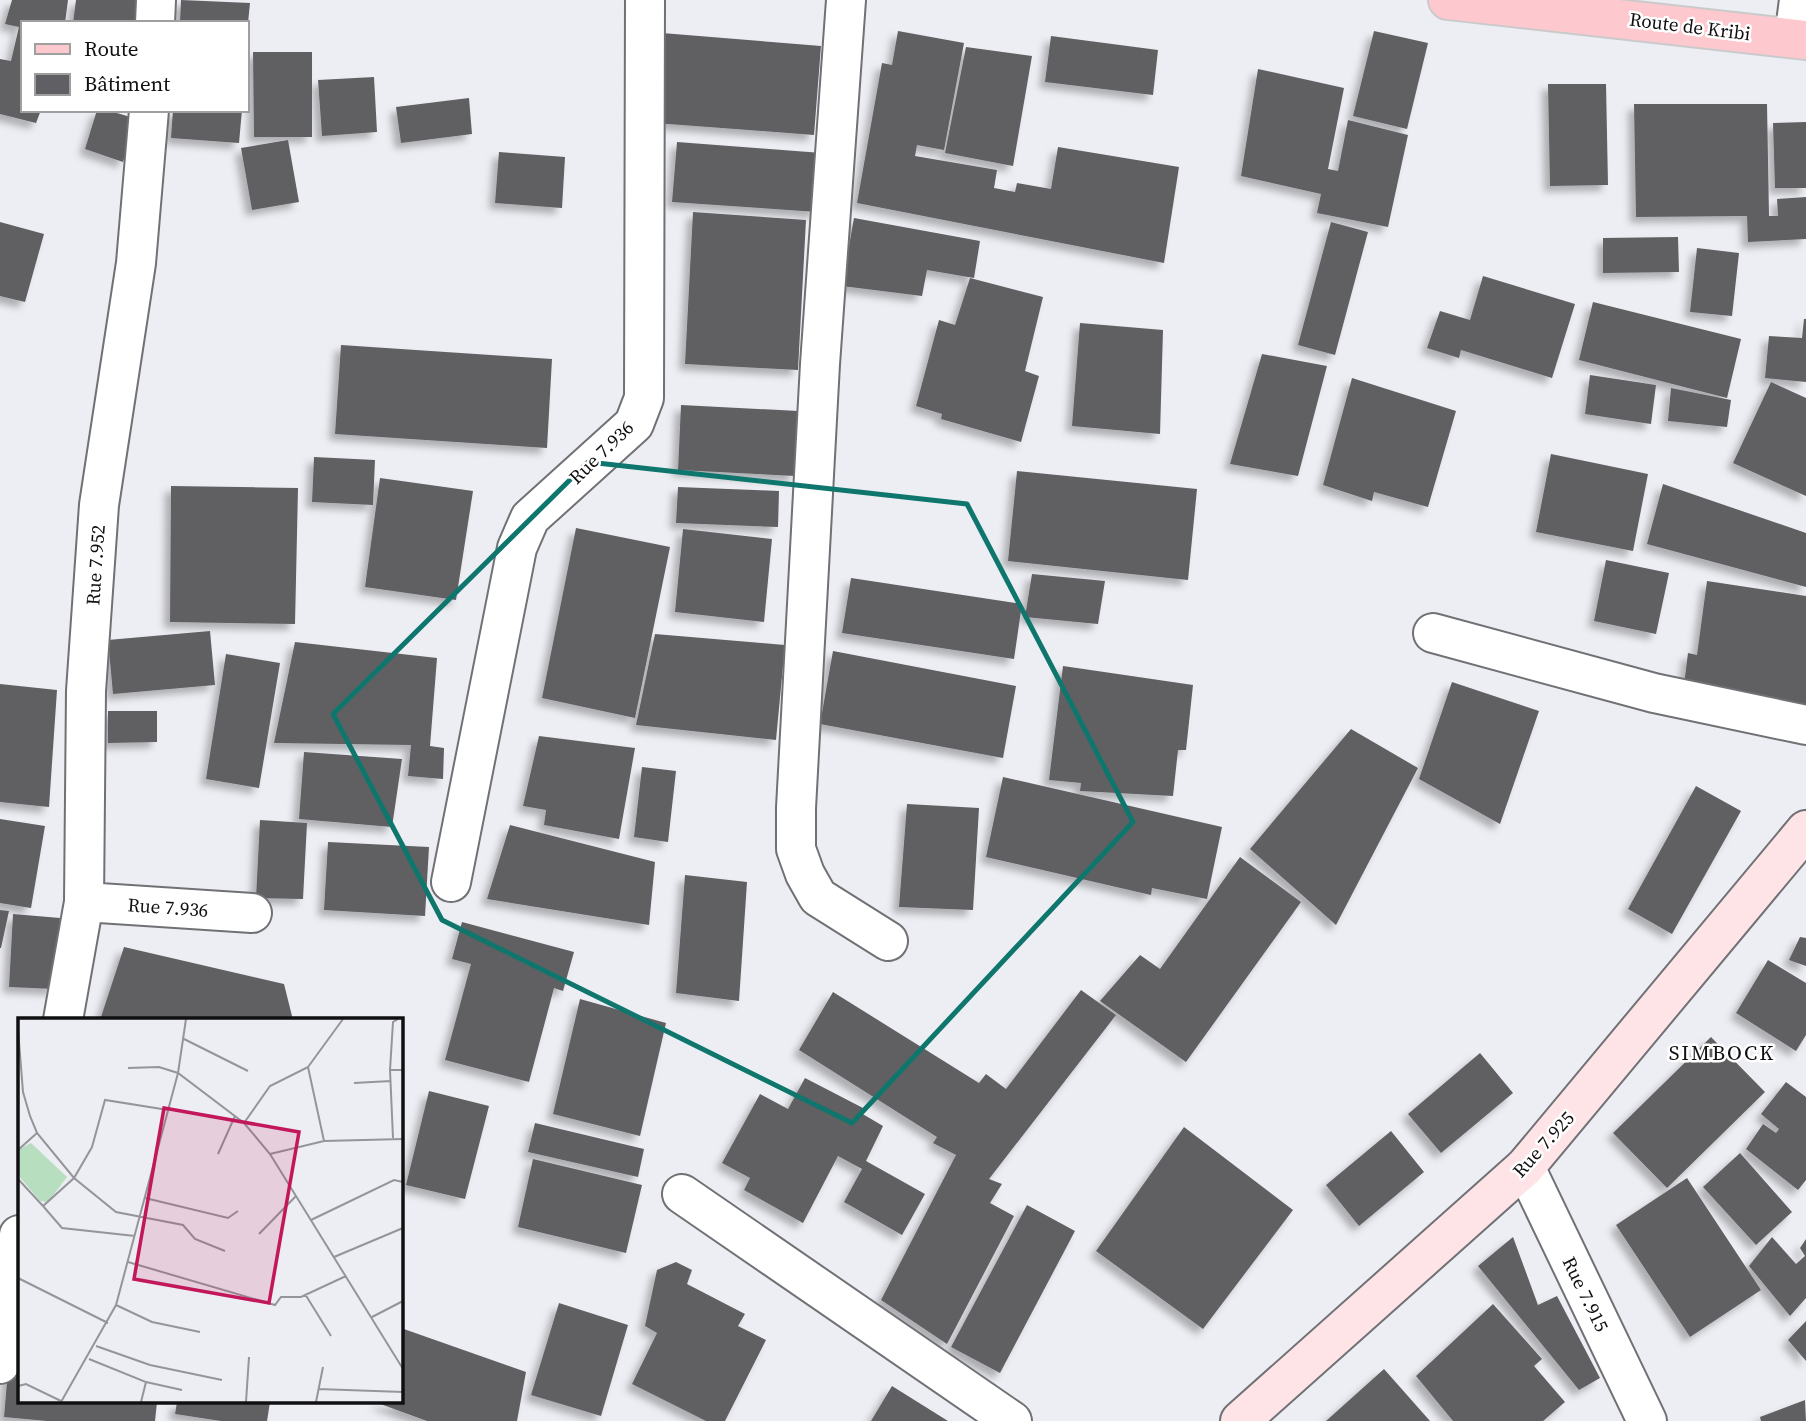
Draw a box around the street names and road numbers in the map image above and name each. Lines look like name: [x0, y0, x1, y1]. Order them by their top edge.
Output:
street label: Route de Kribi: [1628, 6, 1752, 46]
street label: Rue 7.936: [563, 415, 639, 489]
street label: Rue 7.952: [79, 524, 111, 606]
street label: Rue 7.936: [127, 891, 209, 923]
street label: Rue 7.925: [1506, 1105, 1580, 1183]
street label: Rue 7.915: [1557, 1252, 1615, 1336]

